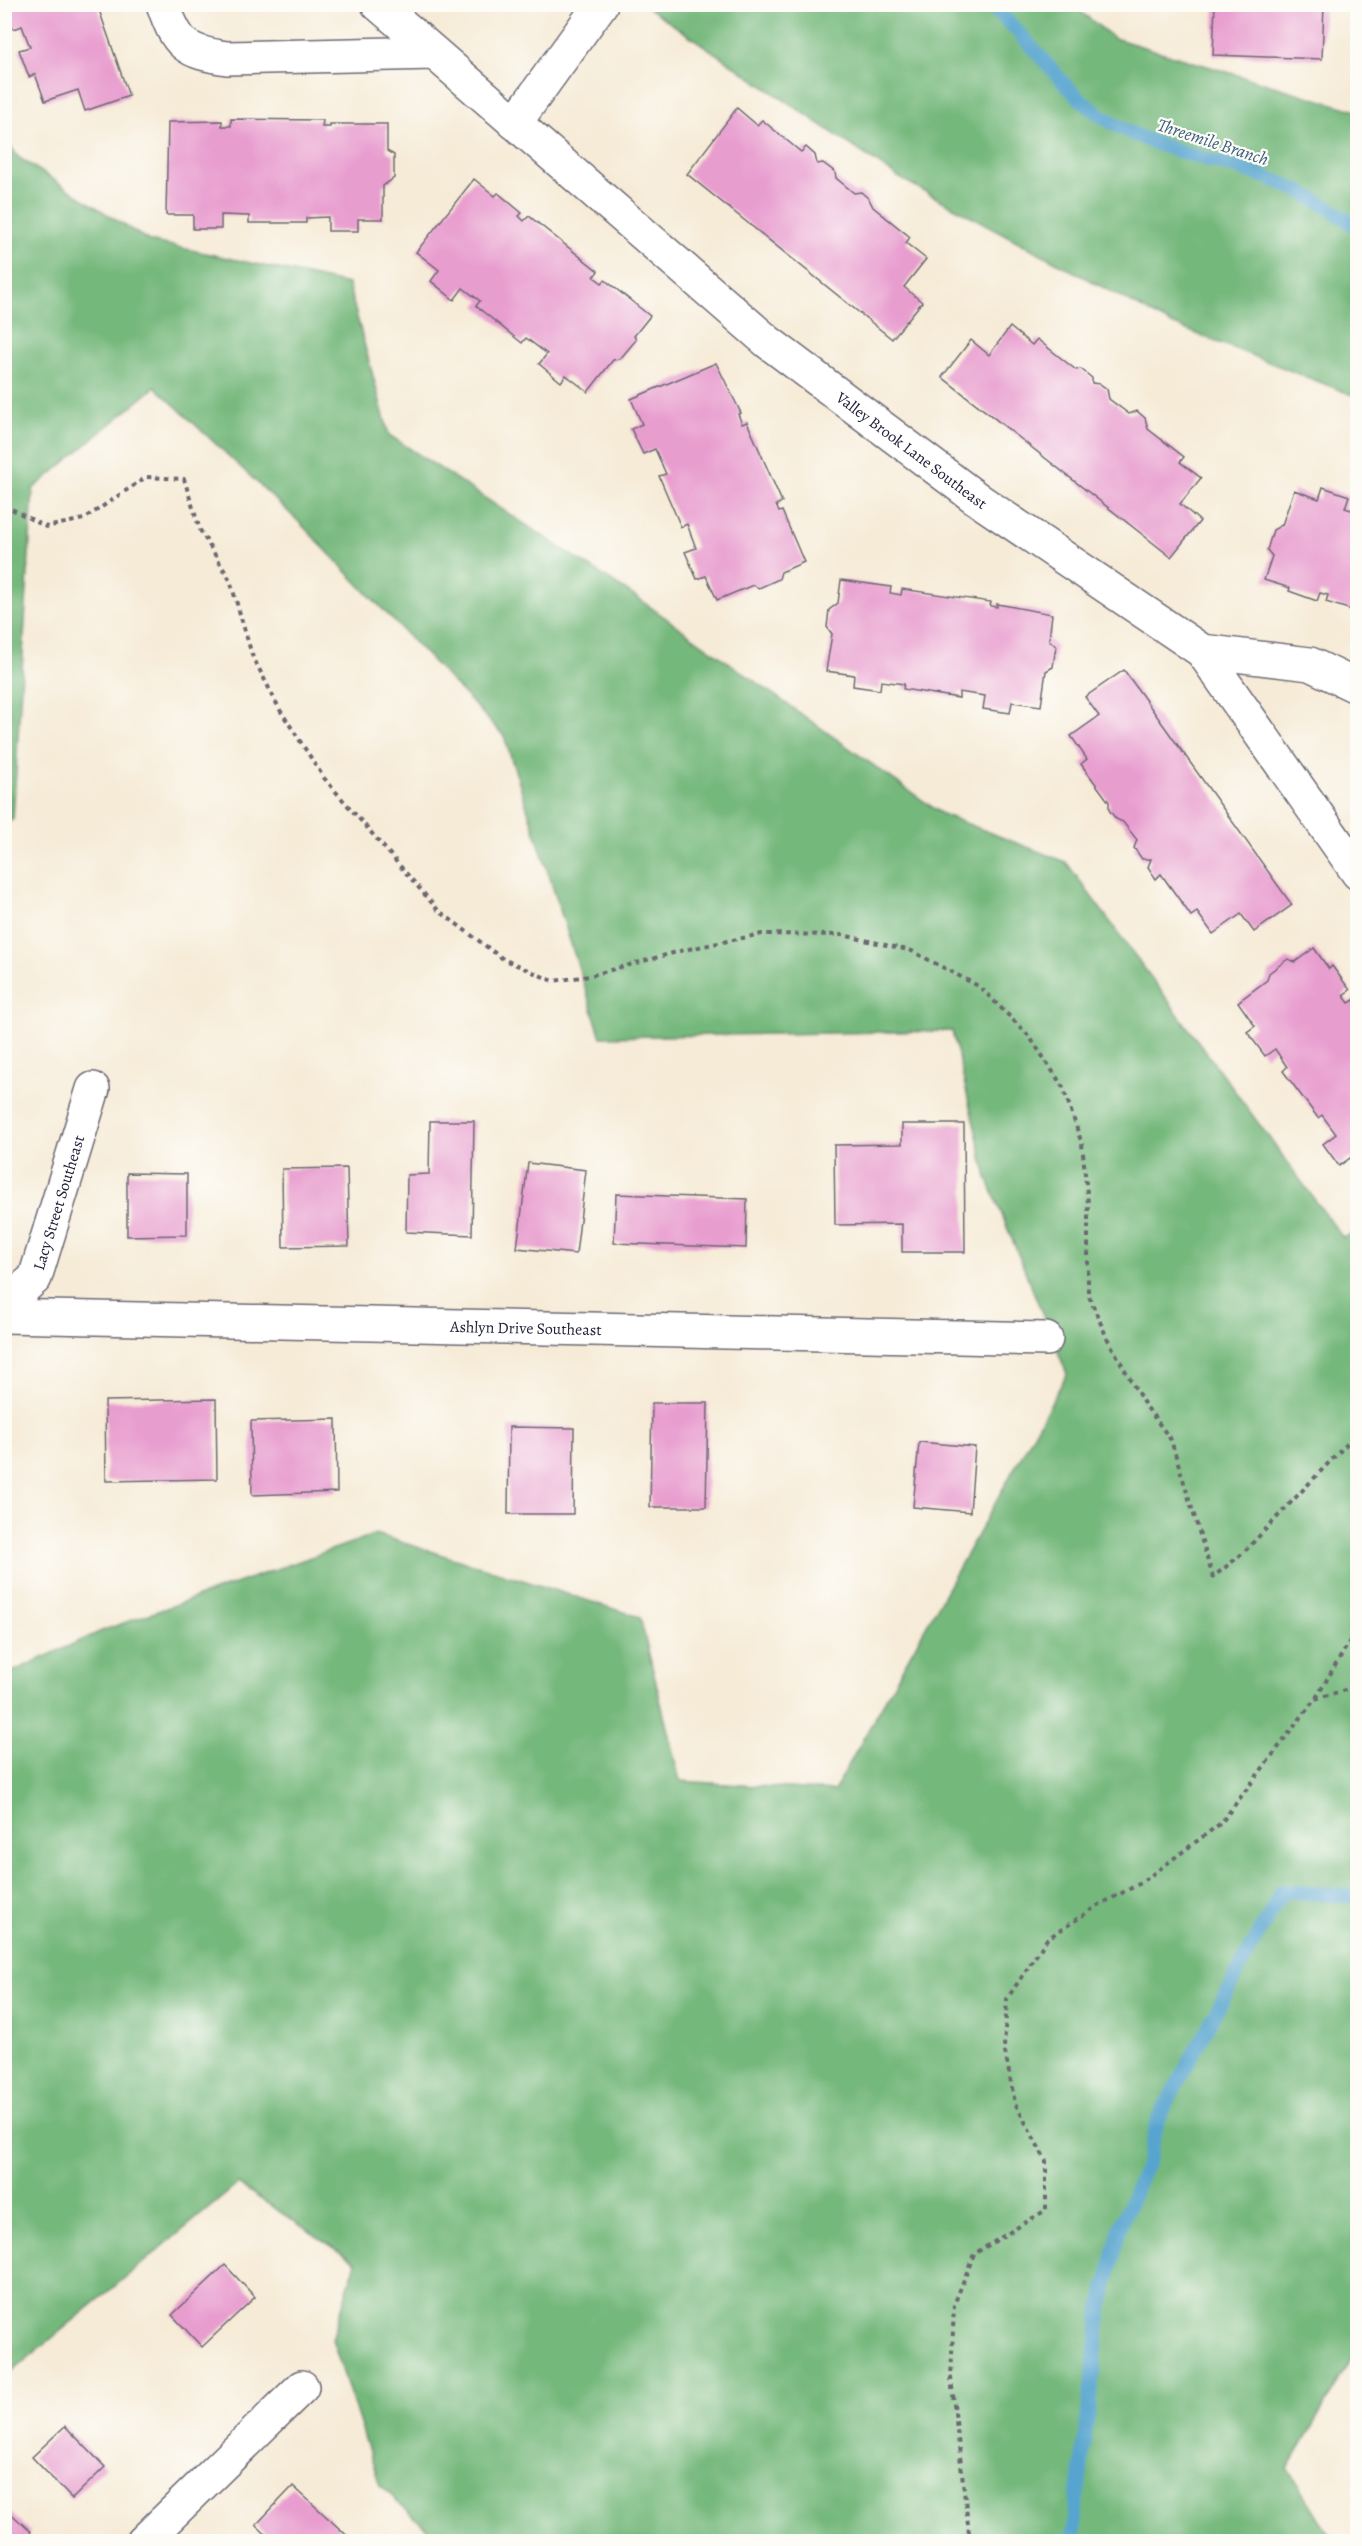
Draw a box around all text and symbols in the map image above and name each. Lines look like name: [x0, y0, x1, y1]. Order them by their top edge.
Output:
water label: Threemile Branch: [1154, 113, 1272, 171]
street label: Valley Brook Lane Southeast: [831, 386, 991, 515]
street label: Lacy Street Southeast: [28, 1133, 90, 1273]
street label: Ashlyn Drive Southeast: [449, 1316, 602, 1341]

